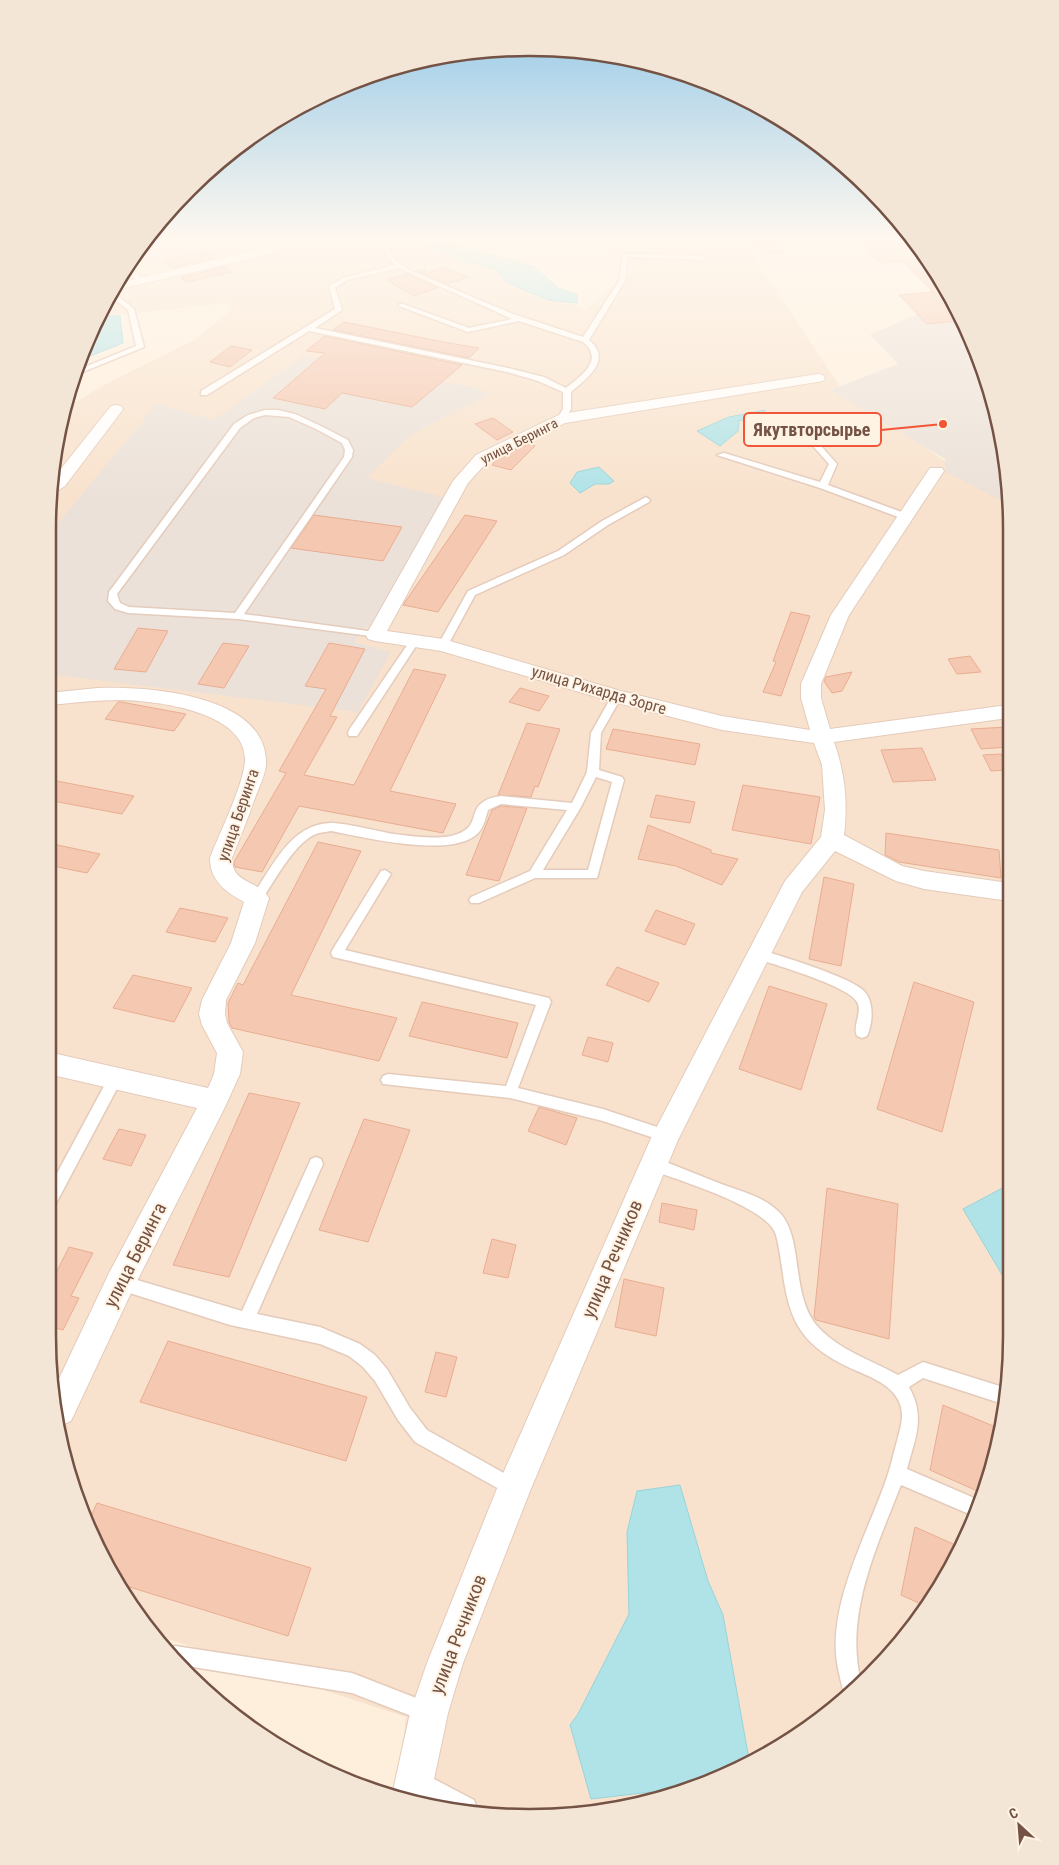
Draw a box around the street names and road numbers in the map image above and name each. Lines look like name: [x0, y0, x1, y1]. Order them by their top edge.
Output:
street label: улица Беринга: [478, 415, 560, 467]
street label: улица Рихарда Зорге: [529, 662, 669, 718]
street label: улица Беринга: [213, 766, 263, 864]
street label: улица Речников: [577, 1196, 647, 1322]
street label: улица Беринга: [99, 1199, 171, 1311]
street label: улица Речников: [425, 1571, 491, 1697]

